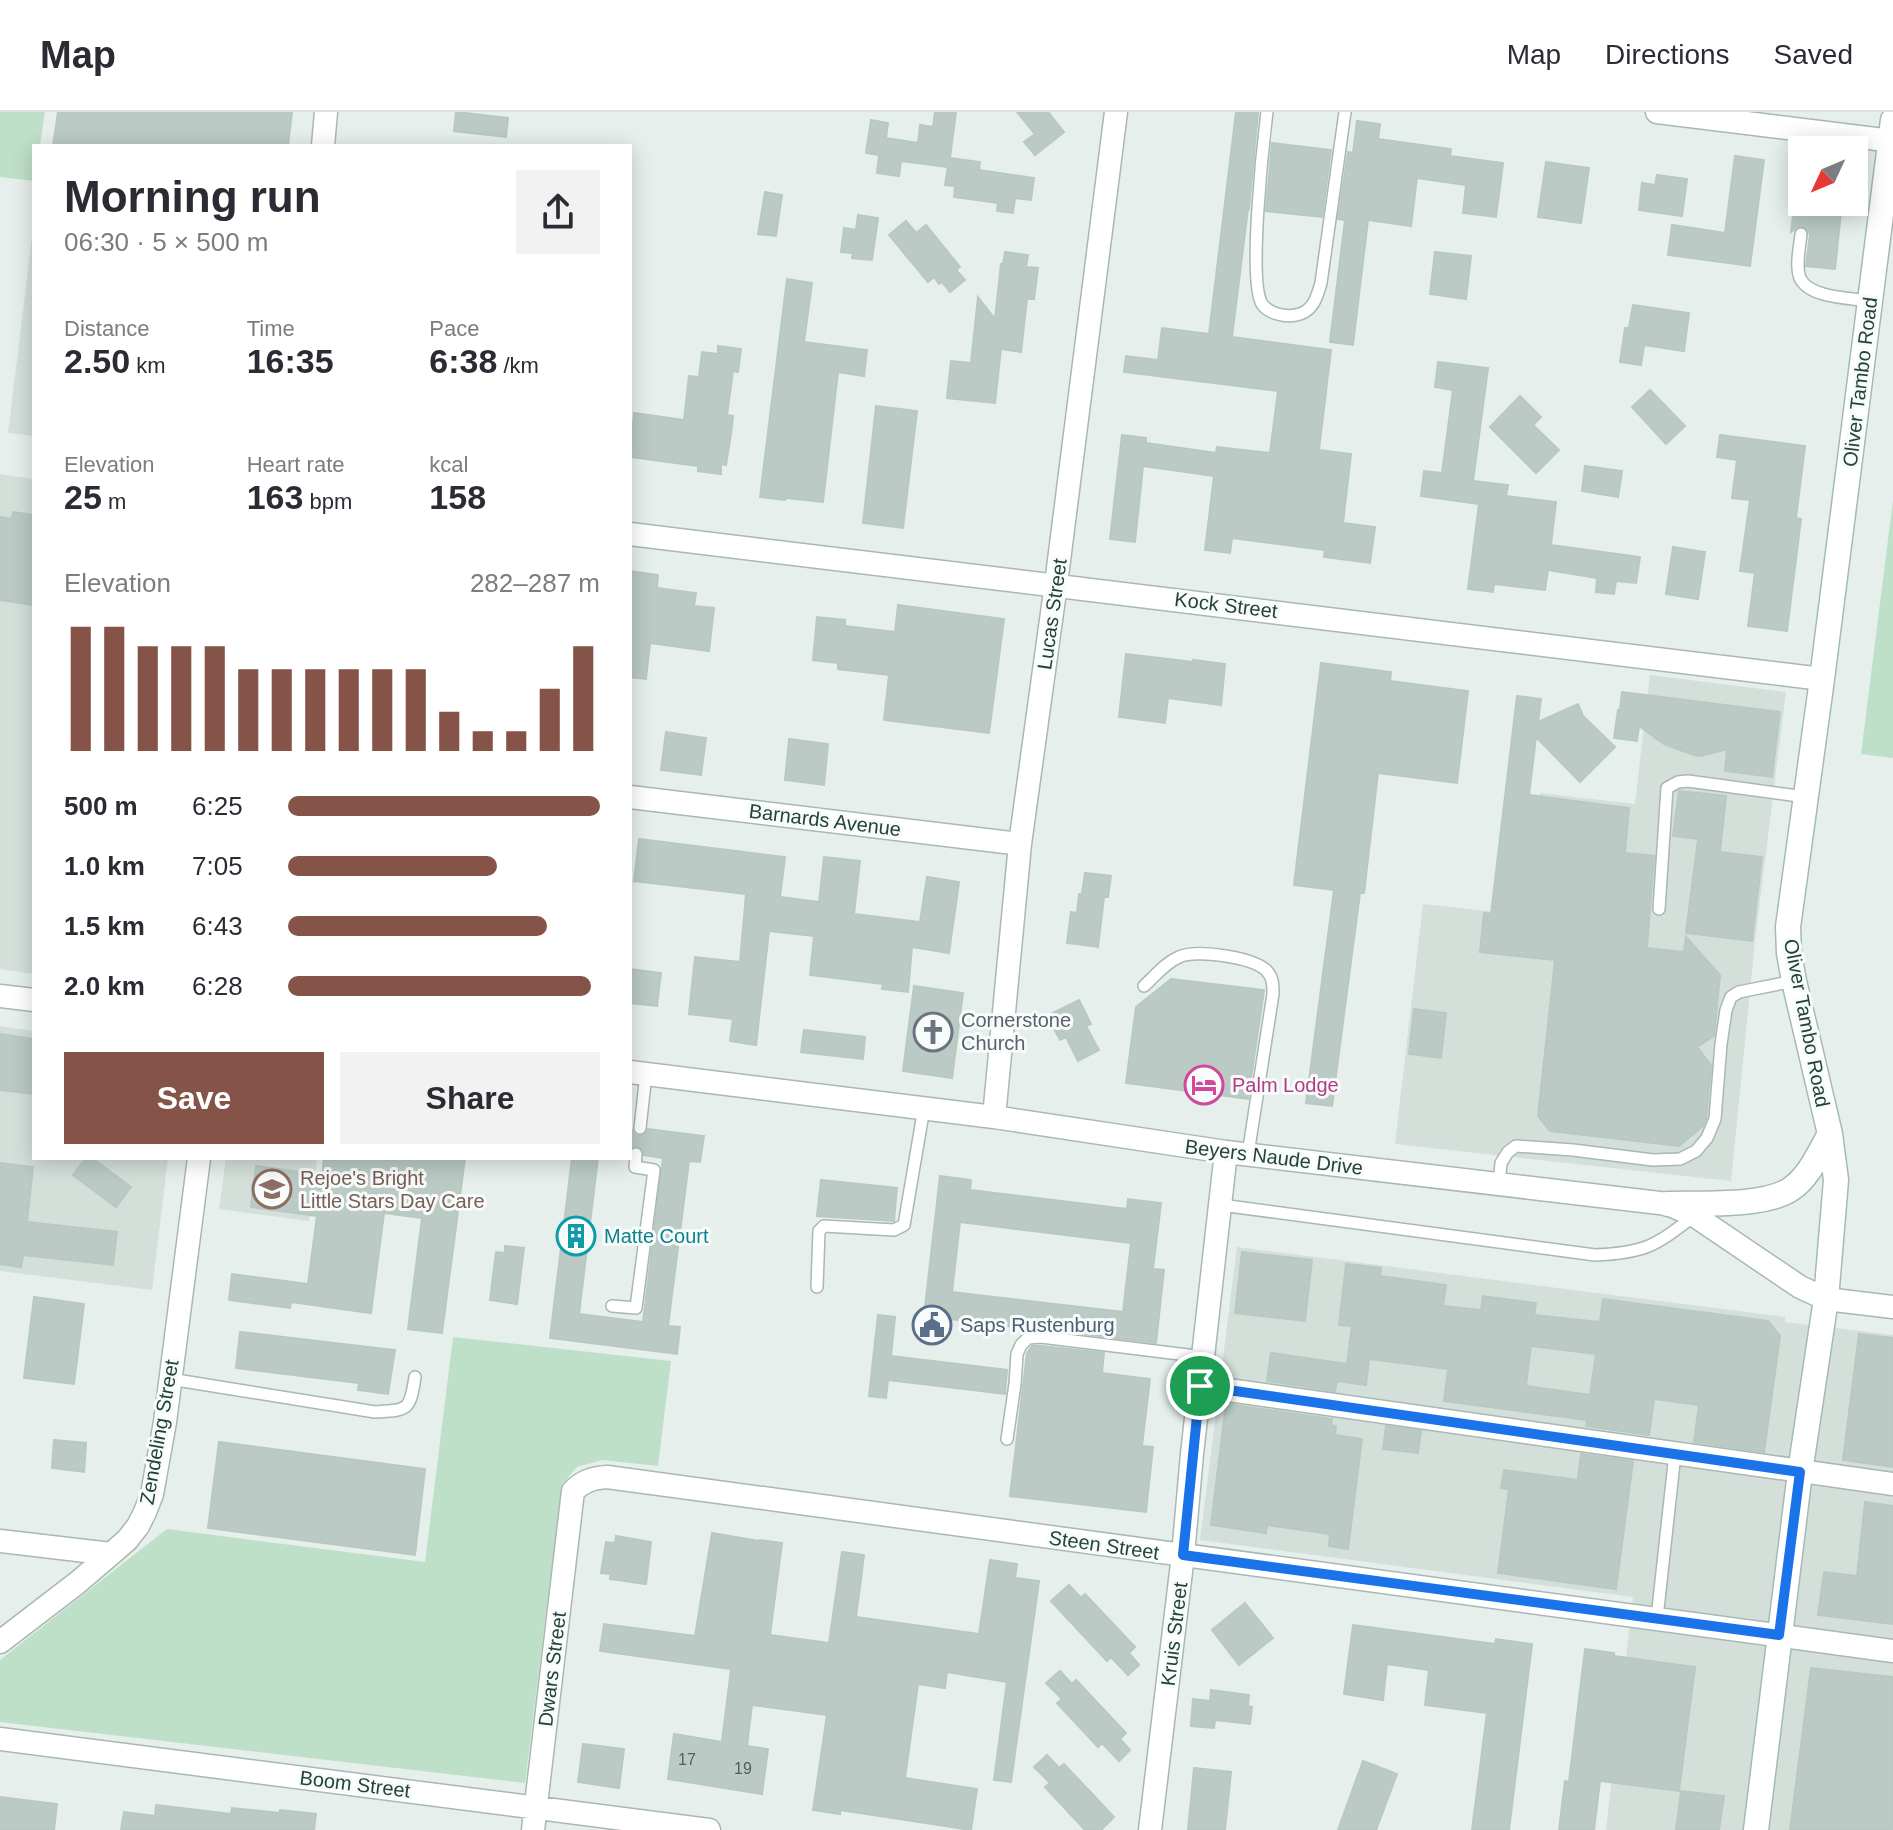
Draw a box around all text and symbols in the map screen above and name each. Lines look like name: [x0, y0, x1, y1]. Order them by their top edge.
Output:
text: Map: [40, 34, 116, 76]
text: Map: [1507, 39, 1561, 70]
text: Directions: [1605, 39, 1730, 70]
text: Saved: [1774, 39, 1853, 70]
north arrow: [1788, 136, 1868, 216]
map controls: [1788, 136, 1868, 216]
button: share: [516, 170, 600, 254]
text: Morning run: [64, 172, 321, 221]
text: 06:30 · 5 × 500 m: [64, 227, 269, 257]
street label: Oliver Tambo Road: [1839, 296, 1881, 468]
text: Distance: [64, 316, 150, 341]
text: Time: [247, 316, 295, 341]
text: Pace: [429, 316, 479, 341]
text: 2.50: [64, 342, 130, 380]
text: 16:35: [247, 342, 334, 380]
text: 6:38: [429, 342, 497, 380]
text: km: [130, 353, 166, 378]
text: /km: [497, 353, 539, 378]
text: Elevation: [64, 452, 155, 477]
text: Heart rate: [247, 452, 344, 477]
text: kcal: [429, 452, 468, 477]
text: 25: [64, 478, 102, 516]
text: 163: [247, 478, 303, 516]
text: 158: [429, 478, 486, 516]
text: m: [102, 489, 126, 514]
text: bpm: [303, 489, 352, 514]
street label: Lucas Street: [1033, 556, 1071, 671]
text: Elevation: [64, 568, 171, 598]
text: 282–287 m: [470, 568, 600, 598]
street label: Kock Street: [1173, 588, 1279, 622]
text: 500 m: [64, 791, 138, 821]
text: 6:25: [192, 791, 243, 821]
street label: Barnards Avenue: [748, 800, 902, 840]
text: 1.0 km: [64, 851, 145, 881]
text: 7:05: [192, 851, 243, 881]
text: 1.5 km: [64, 911, 145, 941]
text: 6:43: [192, 911, 243, 941]
street label: Oliver Tambo Road: [1780, 937, 1834, 1109]
text: 2.0 km: [64, 971, 145, 1001]
text: 6:28: [192, 971, 243, 1001]
place label: Cornerstone Church: [961, 1009, 1071, 1054]
church icon: Cornerstone Church: [912, 1011, 954, 1053]
button: Save: [64, 1052, 324, 1144]
button: Share: [340, 1052, 600, 1144]
hotel icon: Palm Lodge: [1183, 1064, 1225, 1106]
place label: Palm Lodge: [1232, 1074, 1339, 1096]
street label: Beyers Naude Drive: [1184, 1135, 1364, 1179]
place label: Rejoe's Bright Little Stars Day Care: [300, 1167, 485, 1212]
school or university icon: Rejoe's Bright Little Stars Day Care: [251, 1168, 293, 1210]
building icon: Matte Court: [555, 1215, 597, 1257]
place label: Matte Court: [604, 1225, 709, 1247]
public building icon: Saps Rustenburg: [911, 1304, 953, 1346]
place label: Saps Rustenburg: [960, 1314, 1115, 1336]
pin: [1166, 1352, 1234, 1420]
street label: Zendeling Street: [135, 1357, 183, 1506]
icon: arrive: [1178, 1364, 1222, 1408]
street label: Steen Street: [1047, 1526, 1161, 1564]
street label: Kruis Street: [1157, 1580, 1191, 1687]
street label: Dwars Street: [534, 1610, 570, 1728]
house number: 17: [678, 1751, 696, 1768]
house number: 19: [734, 1760, 752, 1777]
street label: Boom Street: [298, 1766, 412, 1802]

